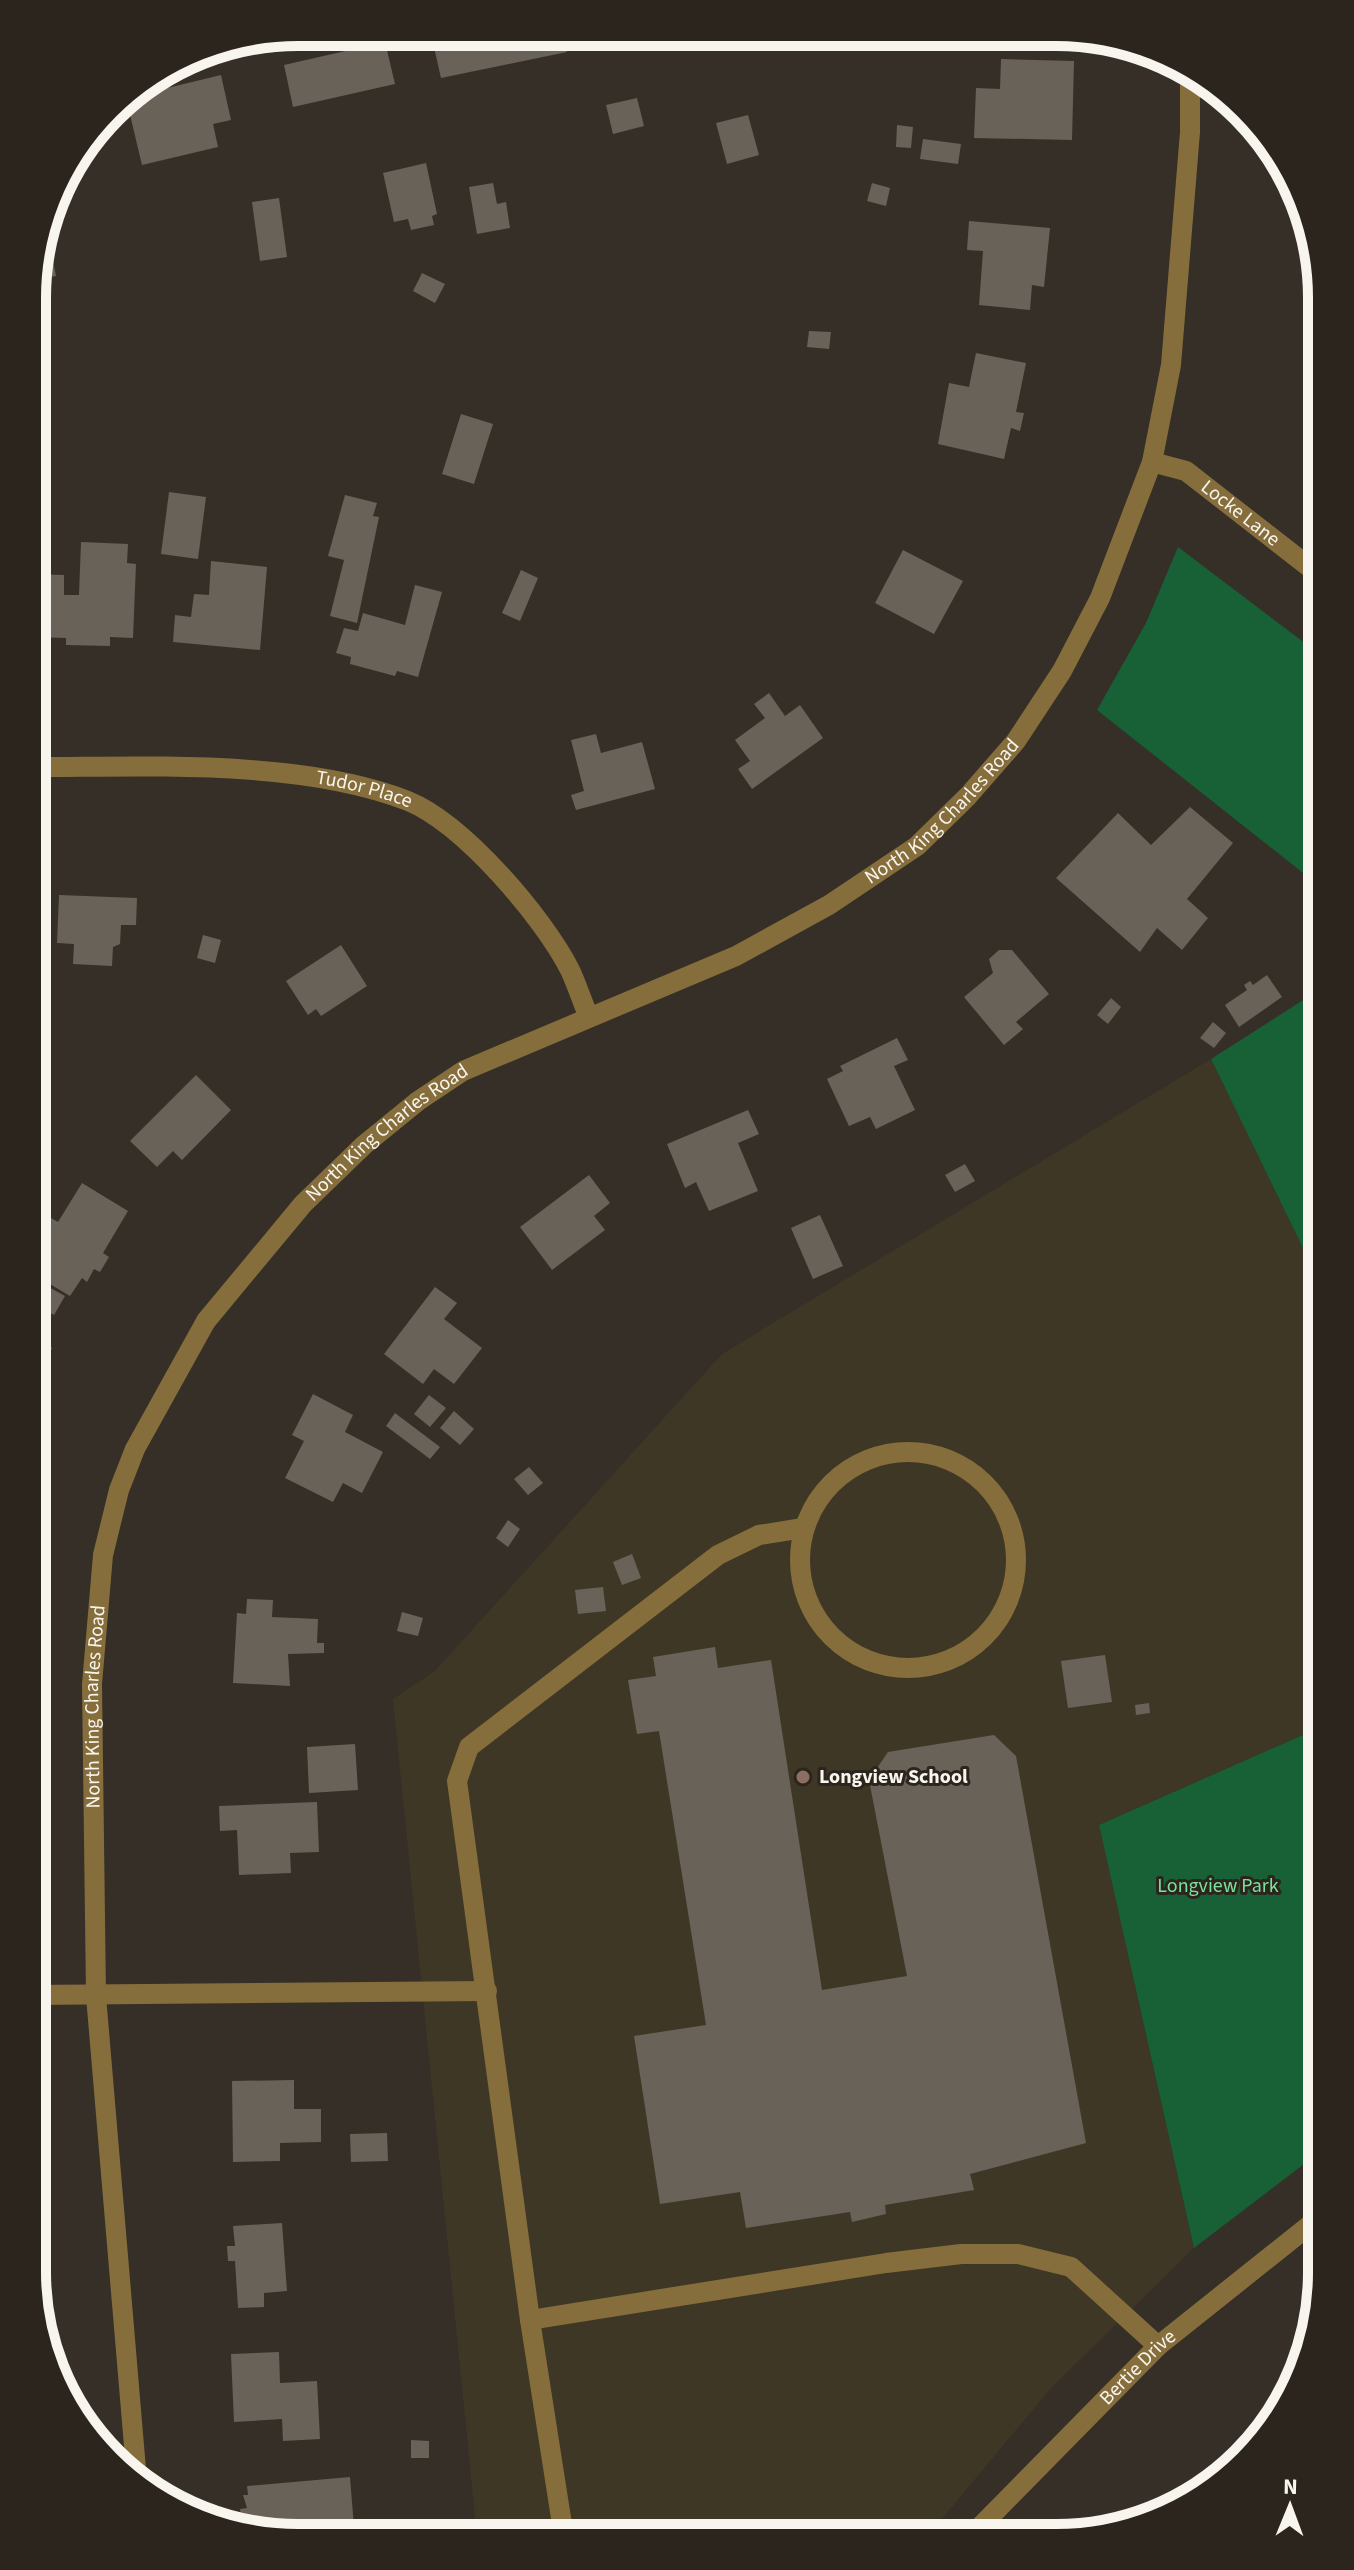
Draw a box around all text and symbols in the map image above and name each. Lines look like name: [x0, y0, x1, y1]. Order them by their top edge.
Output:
street label: Locke Lane: [1195, 473, 1286, 553]
street label: North King Charles Road: [859, 733, 1026, 891]
street label: Tudor Place: [314, 763, 417, 815]
street label: North King Charles Road: [299, 1057, 474, 1208]
street label: North King Charles Road: [78, 1604, 113, 1809]
place label: Longview School: [819, 1763, 968, 1791]
marker: Longview School: [794, 1768, 812, 1786]
park label: Longview Park: [1157, 1872, 1279, 1900]
street label: Bertie Drive: [1093, 2323, 1182, 2412]
north arrow: [1250, 2466, 1330, 2546]
text: N: [1283, 2471, 1298, 2503]

